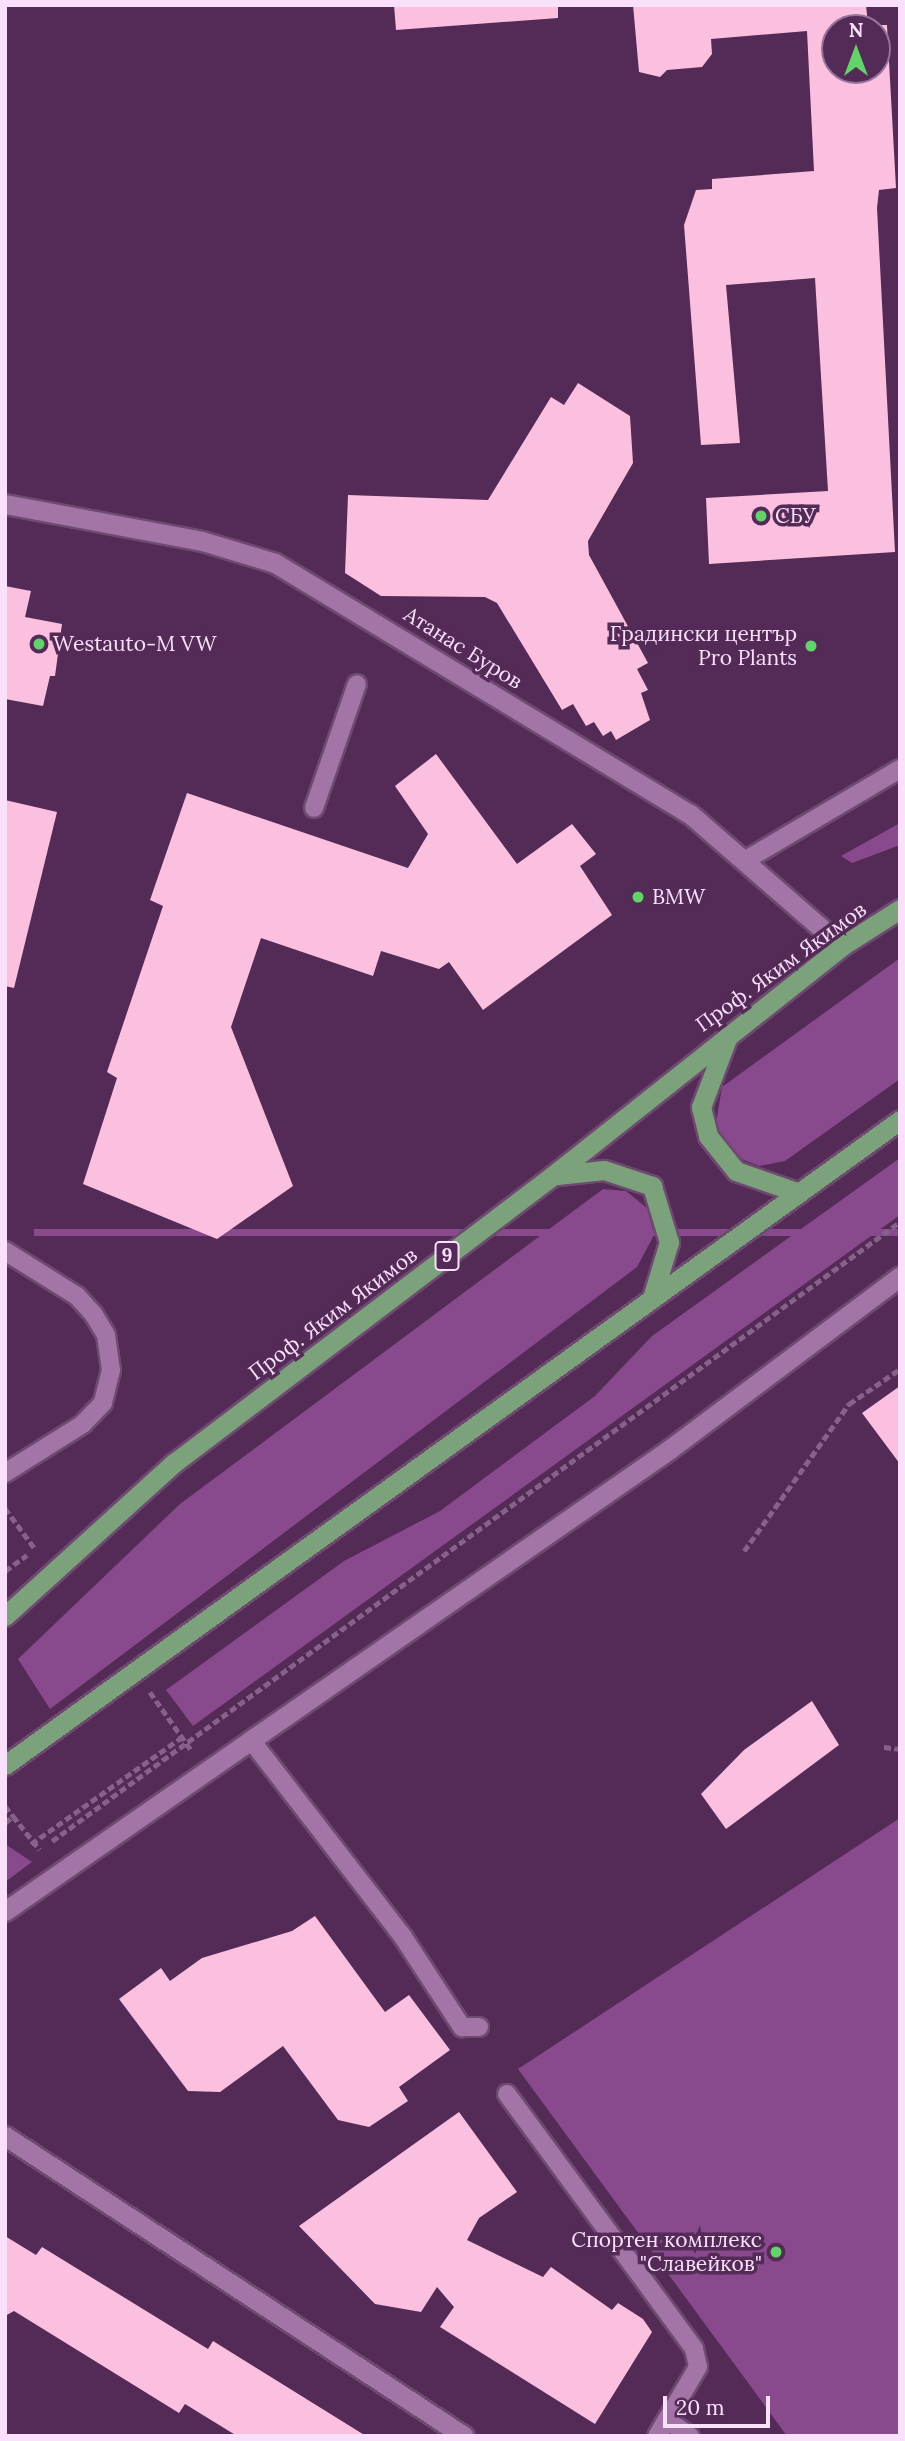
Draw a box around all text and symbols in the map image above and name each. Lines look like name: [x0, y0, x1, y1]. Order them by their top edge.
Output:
north arrow: [821, 14, 891, 84]
text: N: [849, 18, 863, 42]
place label: СБУ: [775, 503, 816, 529]
marker: СБУ: [753, 508, 769, 524]
street label: Атанас Буров: [399, 602, 527, 694]
place label: Градински център Pro Plants: [610, 621, 797, 671]
place label: Westauto-M VW: [53, 631, 216, 657]
marker: Westauto-M VW: [31, 636, 47, 652]
marker: Градински център Pro Plants: [803, 638, 819, 654]
place label: BMW: [652, 884, 705, 910]
marker: BMW: [630, 889, 646, 905]
street label: Проф. Яким Якимов: [691, 897, 871, 1037]
road number: 9: [433, 1240, 461, 1272]
street label: Проф. Яким Якимов: [244, 1242, 422, 1386]
place label: Спортен комплекс "Славейков": [571, 2227, 762, 2277]
marker: Спортен комплекс "Славейков": [768, 2244, 784, 2260]
scale bar: [667, 2382, 774, 2426]
text: 20 m: [676, 2394, 725, 2421]

